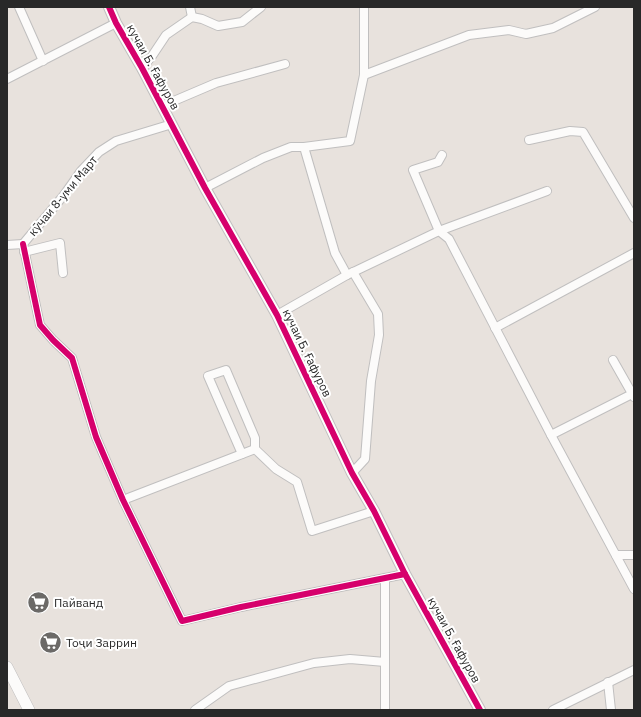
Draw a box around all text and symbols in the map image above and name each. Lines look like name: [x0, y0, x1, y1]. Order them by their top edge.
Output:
street label: кучаи Б. Ғафуров: [124, 21, 183, 112]
street label: кӯчаи 8-уми Март: [25, 152, 101, 239]
street label: кучаи Б. Ғафуров: [280, 306, 335, 399]
supermarket icon: Пайванд: [25, 590, 51, 616]
street label: кучаи Б. Ғафуров: [425, 594, 484, 685]
place label: Пайванд: [54, 595, 103, 610]
supermarket icon: Тоҷи Заррин: [38, 630, 64, 656]
place label: Тоҷи Заррин: [66, 635, 137, 650]

